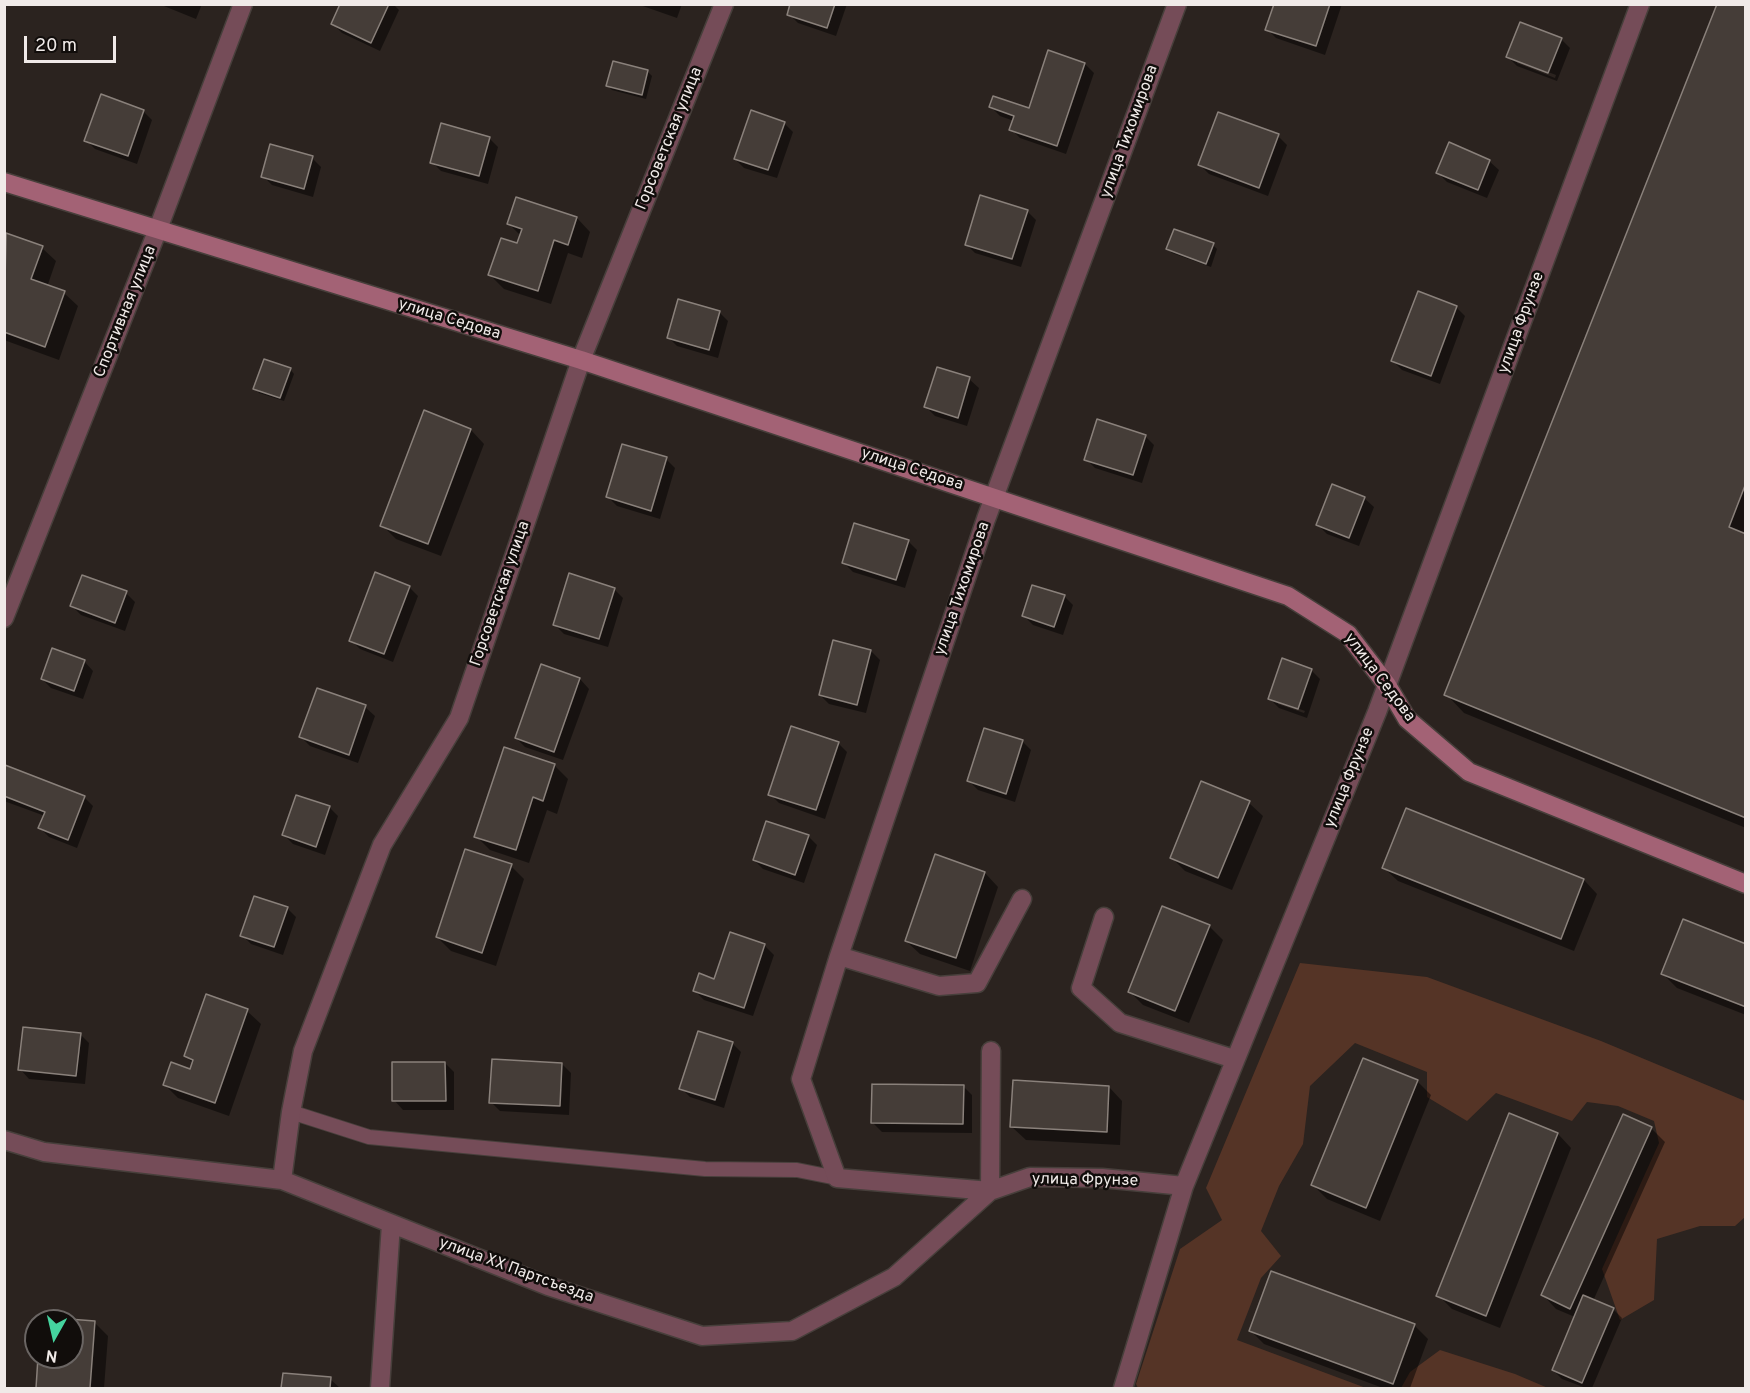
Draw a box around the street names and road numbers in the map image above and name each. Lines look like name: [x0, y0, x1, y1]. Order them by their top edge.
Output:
street label: улица Тихомирова: [1097, 63, 1163, 201]
street label: Горсоветская улица: [633, 65, 707, 213]
street label: Спортивная улица: [91, 243, 161, 381]
street label: улица Фрунзе: [1495, 270, 1549, 376]
street label: улица Седова: [396, 295, 502, 345]
street label: улица Седова: [859, 444, 965, 496]
street label: Горсоветская улица: [467, 519, 535, 669]
street label: улица Тихомирова: [931, 520, 995, 658]
street label: улица Седова: [1339, 630, 1419, 726]
street label: улица Фрунзе: [1321, 725, 1379, 831]
street label: улица Фрунзе: [1032, 1170, 1138, 1192]
street label: улица XX Партсъезда: [436, 1234, 596, 1308]

